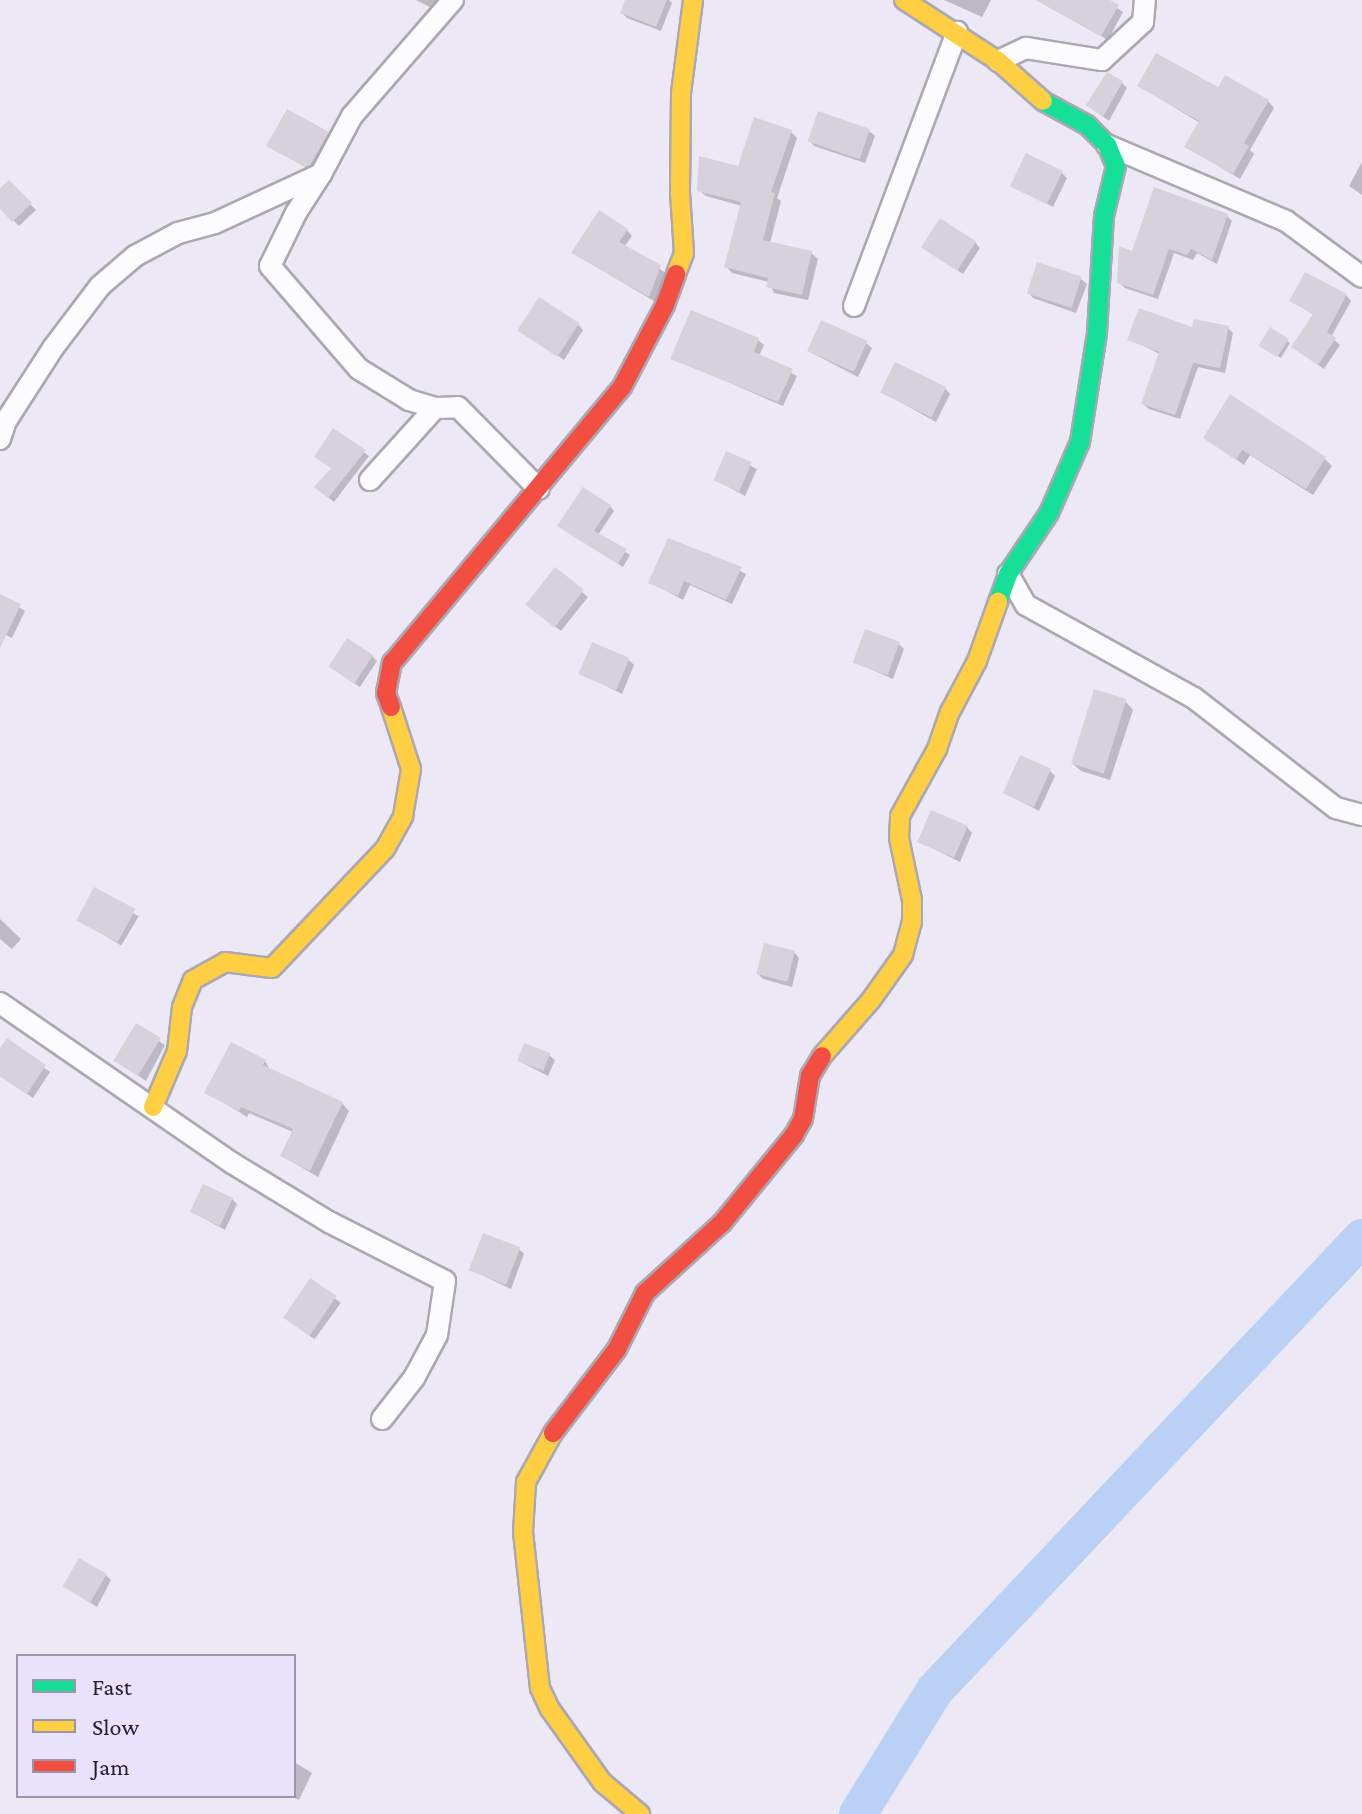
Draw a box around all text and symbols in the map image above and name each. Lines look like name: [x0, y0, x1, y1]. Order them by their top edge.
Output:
legend: [16, 1654, 296, 1798]
text: Fast: [92, 1673, 132, 1700]
text: Slow: [92, 1713, 139, 1740]
text: Jam: [92, 1753, 130, 1780]

